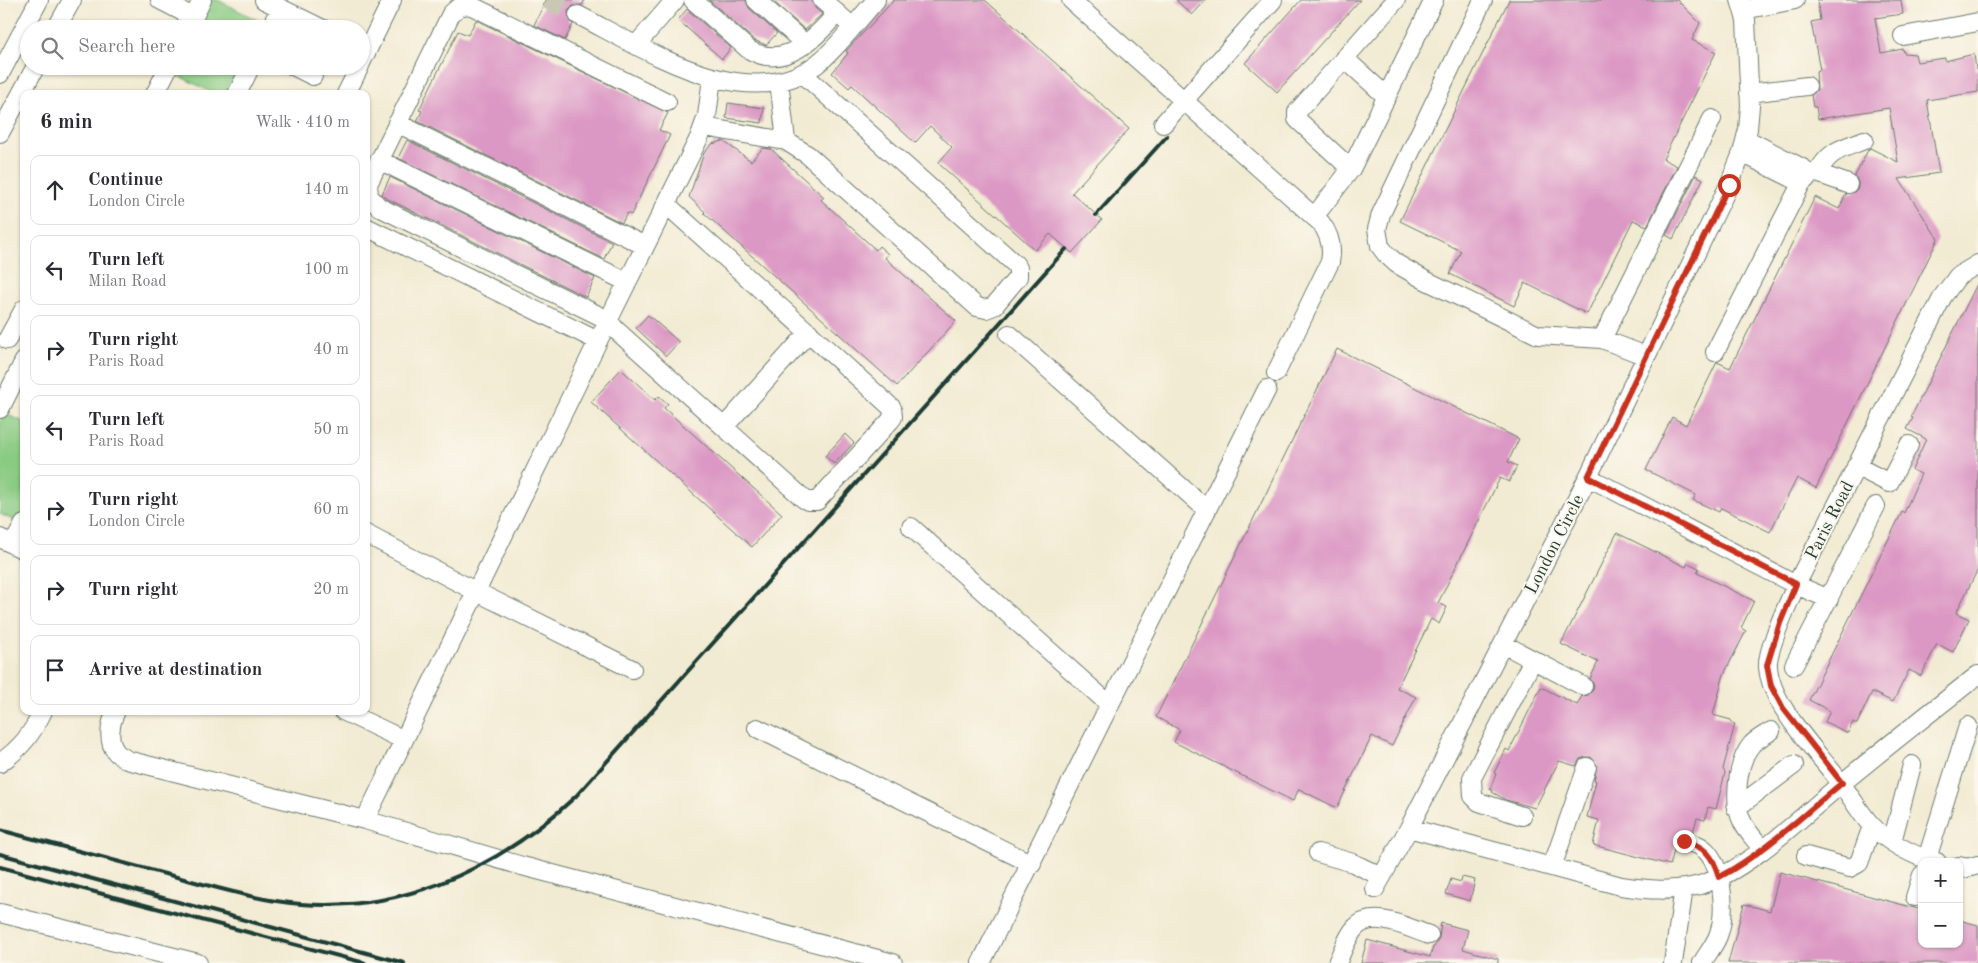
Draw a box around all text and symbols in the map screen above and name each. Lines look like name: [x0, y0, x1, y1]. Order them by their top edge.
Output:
search box: [20, 20, 370, 75]
icon: search: [38, 34, 66, 62]
text: Search here: [78, 38, 175, 57]
text: 6 min: [40, 112, 93, 133]
text: Walk · 410 m: [255, 115, 350, 131]
text: Continue: [88, 171, 163, 190]
route start: [1718, 174, 1741, 197]
icon: ahead: [41, 176, 69, 204]
text: 140 m: [304, 182, 349, 198]
text: London Circle: [88, 194, 185, 210]
text: Turn left: [88, 251, 165, 270]
icon: left: [41, 256, 69, 284]
text: 100 m: [304, 262, 349, 278]
text: Milan Road: [88, 274, 167, 290]
text: Turn right: [88, 331, 178, 350]
icon: right: [41, 336, 69, 364]
text: 40 m: [313, 342, 349, 358]
text: Paris Road: [88, 354, 164, 370]
text: Turn left: [88, 411, 165, 430]
icon: left: [41, 416, 69, 444]
text: 50 m: [313, 422, 349, 438]
text: Paris Road: [88, 434, 164, 450]
street label: Paris Road: [1802, 478, 1857, 563]
text: Turn right: [88, 491, 178, 510]
street label: London Circle: [1522, 492, 1588, 597]
icon: right: [41, 496, 69, 524]
text: 60 m: [313, 502, 349, 518]
text: London Circle: [88, 514, 185, 530]
icon: right: [41, 576, 69, 604]
text: Turn right: [88, 581, 178, 600]
text: 20 m: [313, 582, 349, 598]
icon: arrive: [41, 656, 69, 684]
text: Arrive at destination: [88, 661, 262, 680]
route end: [1673, 830, 1696, 853]
map controls: [1918, 858, 1963, 948]
button: +: [1918, 858, 1963, 903]
button: −: [1918, 903, 1963, 948]

